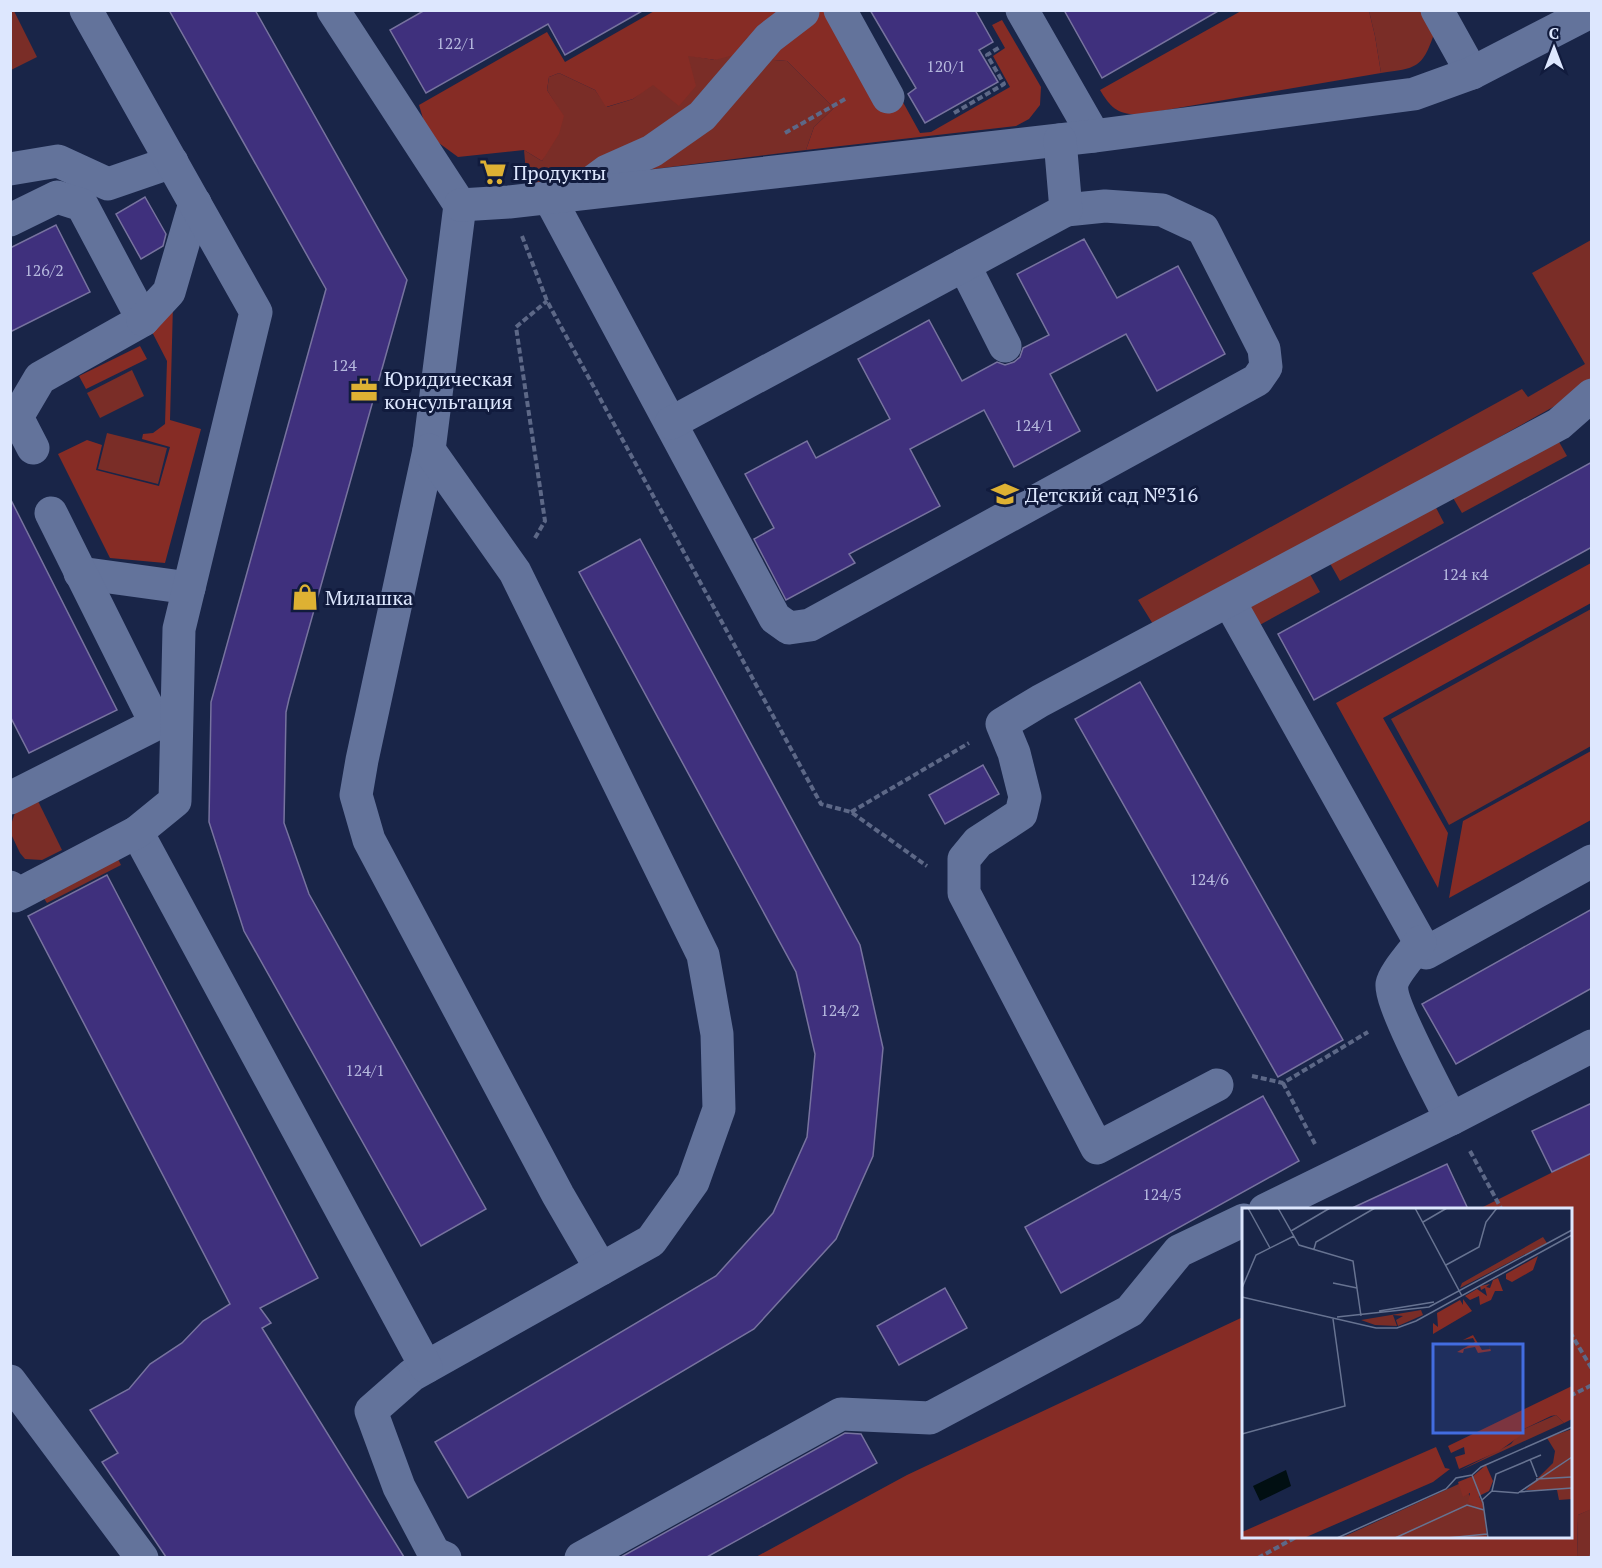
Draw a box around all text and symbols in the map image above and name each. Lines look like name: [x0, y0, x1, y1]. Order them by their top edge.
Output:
north arrow: [1524, 18, 1584, 78]
text: С: [1549, 22, 1559, 44]
house number: 122/1: [436, 32, 476, 54]
house number: 120/1: [926, 55, 966, 77]
supermarket icon: Продукты: [478, 157, 508, 187]
place label: Продукты: [513, 159, 606, 186]
house number: 126/2: [24, 259, 64, 281]
house number: 124: [331, 354, 357, 376]
place label: Юридическая консультация: [384, 365, 513, 415]
office icon: Юридическая консультация: [349, 375, 379, 405]
house number: 124/1: [1014, 414, 1054, 436]
school or university icon: Детский сад №316: [990, 479, 1020, 509]
place label: Детский сад №316: [1025, 481, 1198, 508]
house number: 124 к4: [1442, 563, 1489, 585]
shop icon: Милашка: [290, 582, 320, 612]
place label: Милашка: [325, 584, 413, 611]
house number: 124/6: [1189, 868, 1229, 890]
house number: 124/2: [820, 999, 860, 1021]
house number: 124/1: [345, 1059, 385, 1081]
house number: 124/5: [1142, 1183, 1182, 1205]
inset map: [1242, 1208, 1572, 1538]

